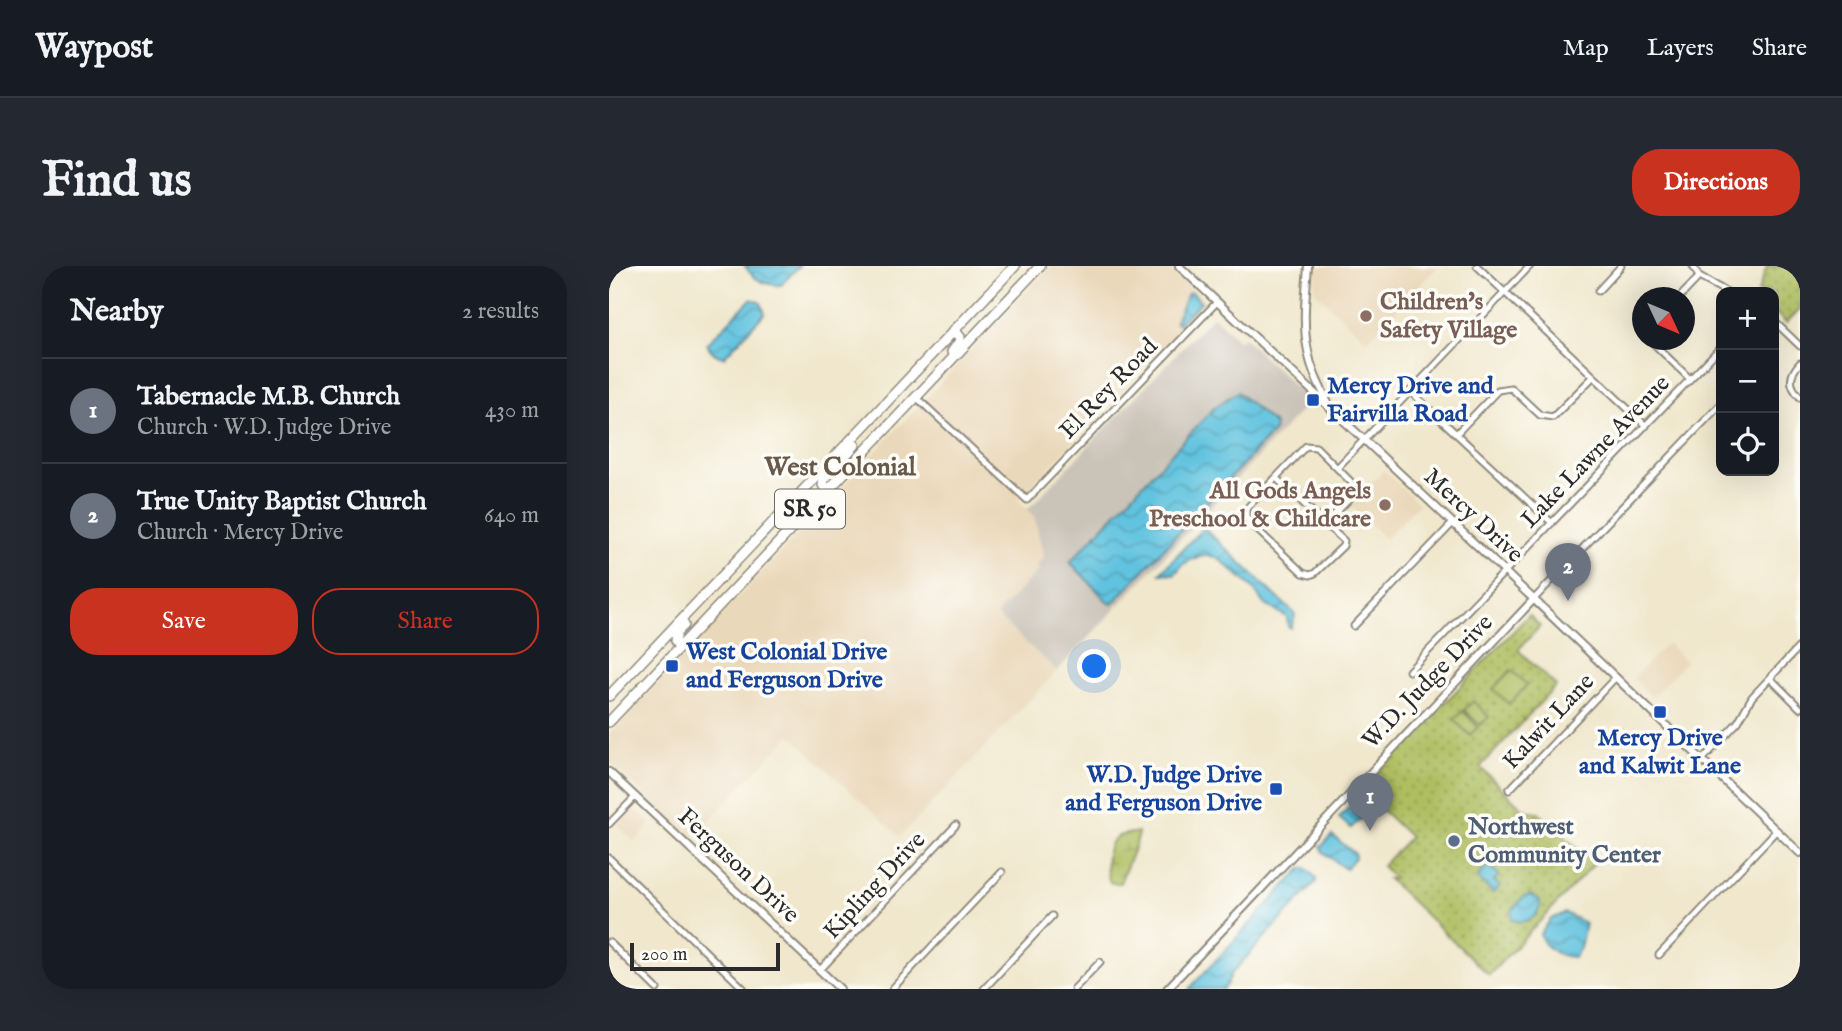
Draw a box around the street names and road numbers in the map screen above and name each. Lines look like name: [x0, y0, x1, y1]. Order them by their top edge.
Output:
street label: El Rey Road: [1053, 332, 1165, 446]
street label: Lake Lawne Avenue: [1515, 369, 1677, 535]
street label: Mercy Drive: [1417, 462, 1529, 570]
road number: SR 50: [775, 490, 845, 528]
street label: W.D. Judge Drive: [1356, 608, 1500, 756]
street label: Kalwit Lane: [1497, 667, 1601, 777]
street label: Ferguson Drive: [671, 802, 805, 930]
street label: Kipling Drive: [817, 825, 933, 947]

